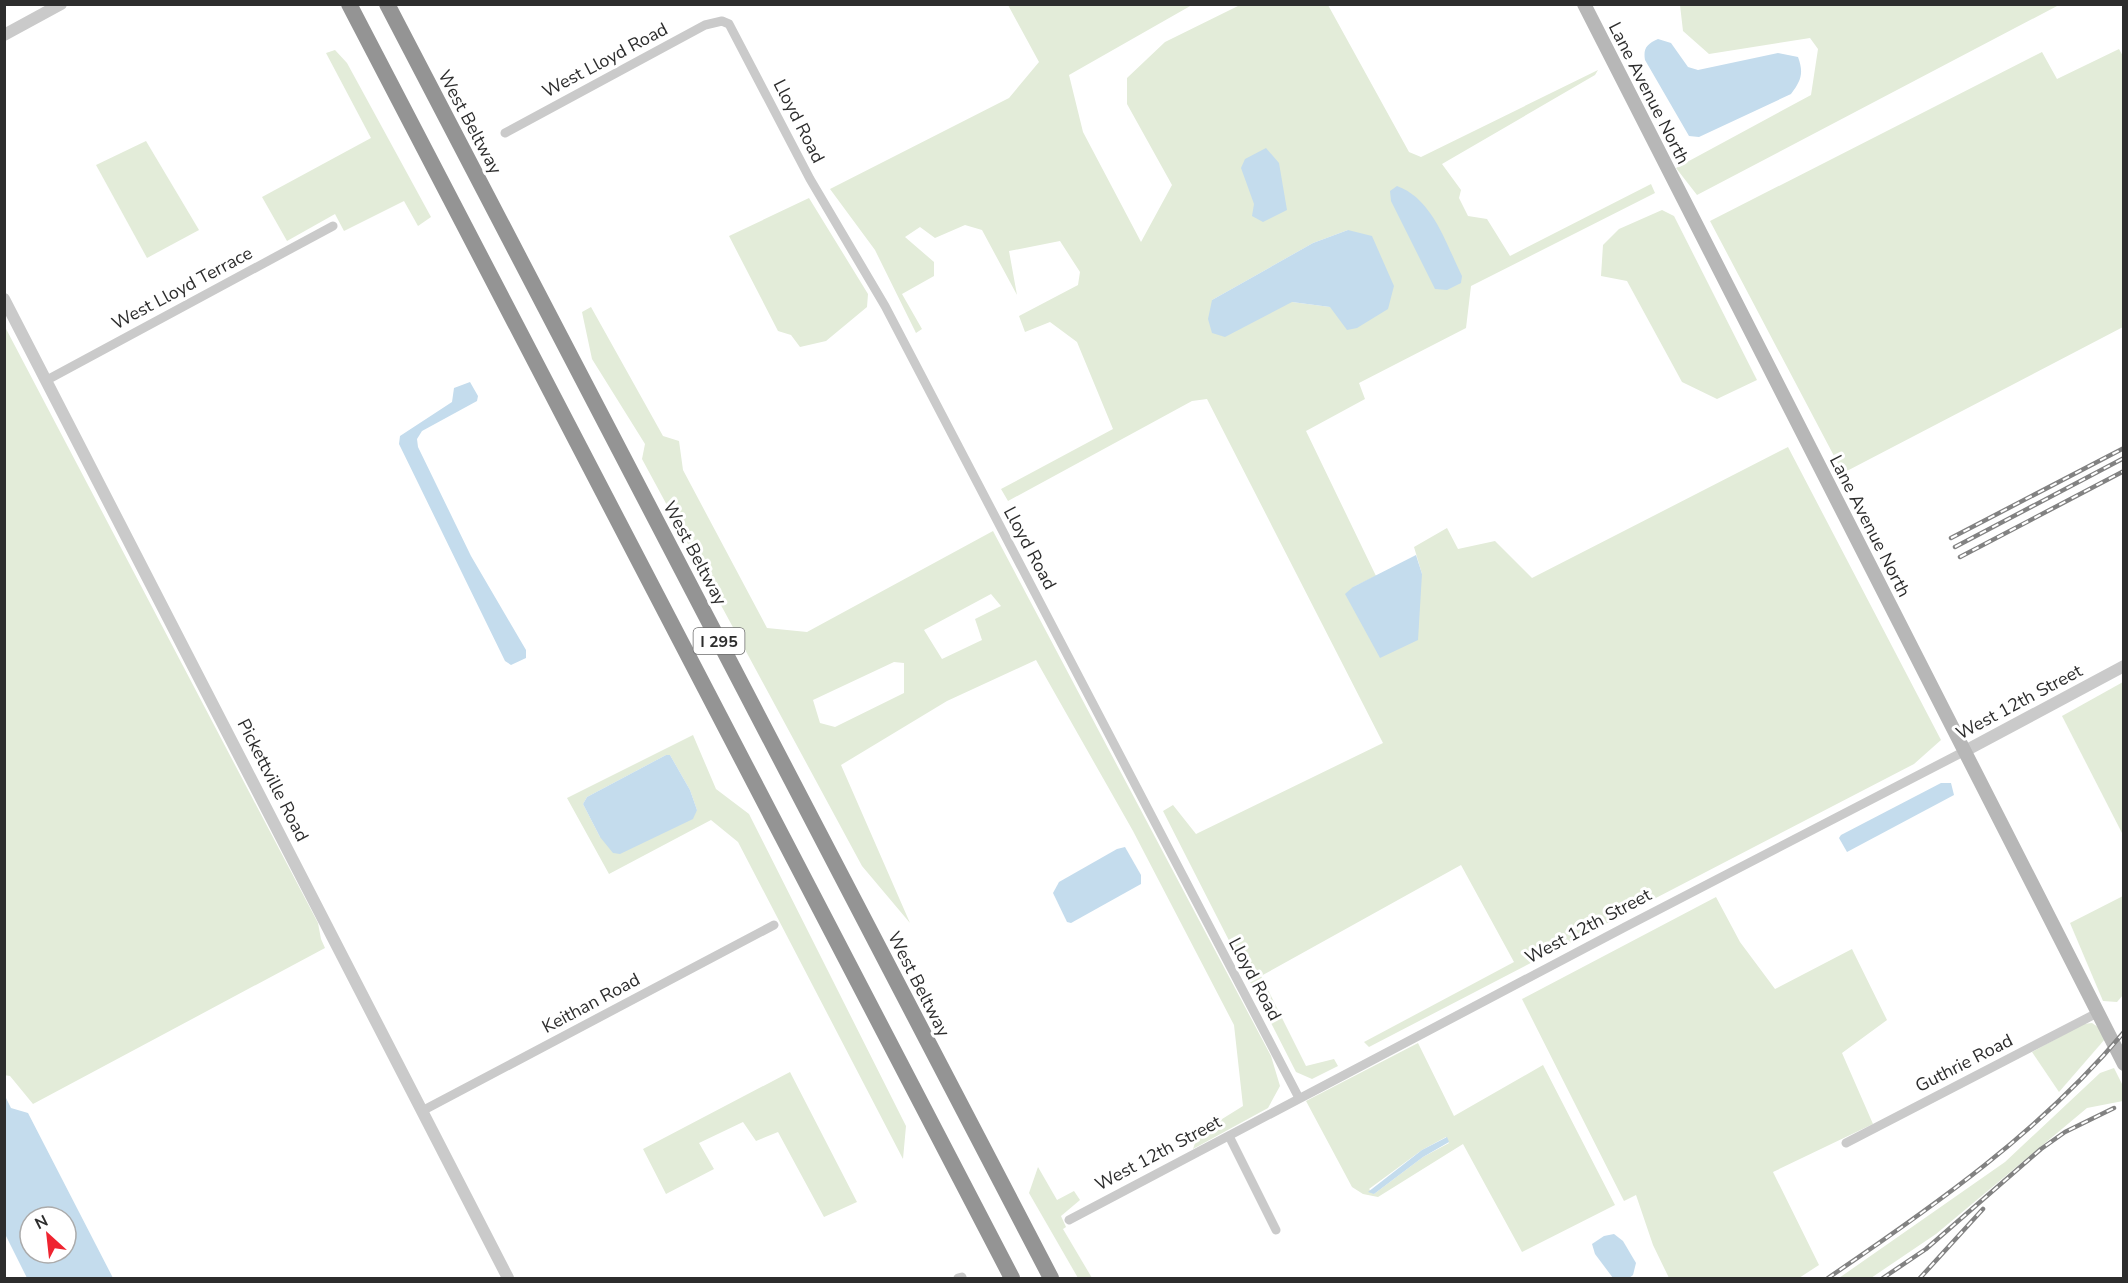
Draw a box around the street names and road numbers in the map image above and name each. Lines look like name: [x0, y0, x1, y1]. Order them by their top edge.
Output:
street label: West Lloyd Road: [538, 17, 672, 103]
street label: Lane Avenue North: [1603, 18, 1695, 168]
street label: West Beltway: [432, 66, 508, 179]
street label: Lloyd Road: [768, 75, 830, 167]
street label: West Lloyd Terrace: [107, 241, 257, 335]
street label: Lane Avenue North: [1824, 451, 1916, 601]
street label: West Beltway: [657, 497, 733, 610]
street label: Lloyd Road: [998, 502, 1062, 594]
road number: I 295: [694, 628, 744, 654]
street label: West 12th Street: [1952, 658, 2087, 745]
street label: Pickettville Road: [232, 714, 314, 846]
street label: West 12th Street: [1521, 882, 1656, 969]
street label: West Beltway: [882, 927, 956, 1041]
street label: Lloyd Road: [1223, 933, 1287, 1025]
street label: Keithan Road: [538, 967, 644, 1039]
street label: Guthrie Road: [1911, 1028, 2017, 1098]
street label: West 12th Street: [1091, 1109, 1226, 1196]

